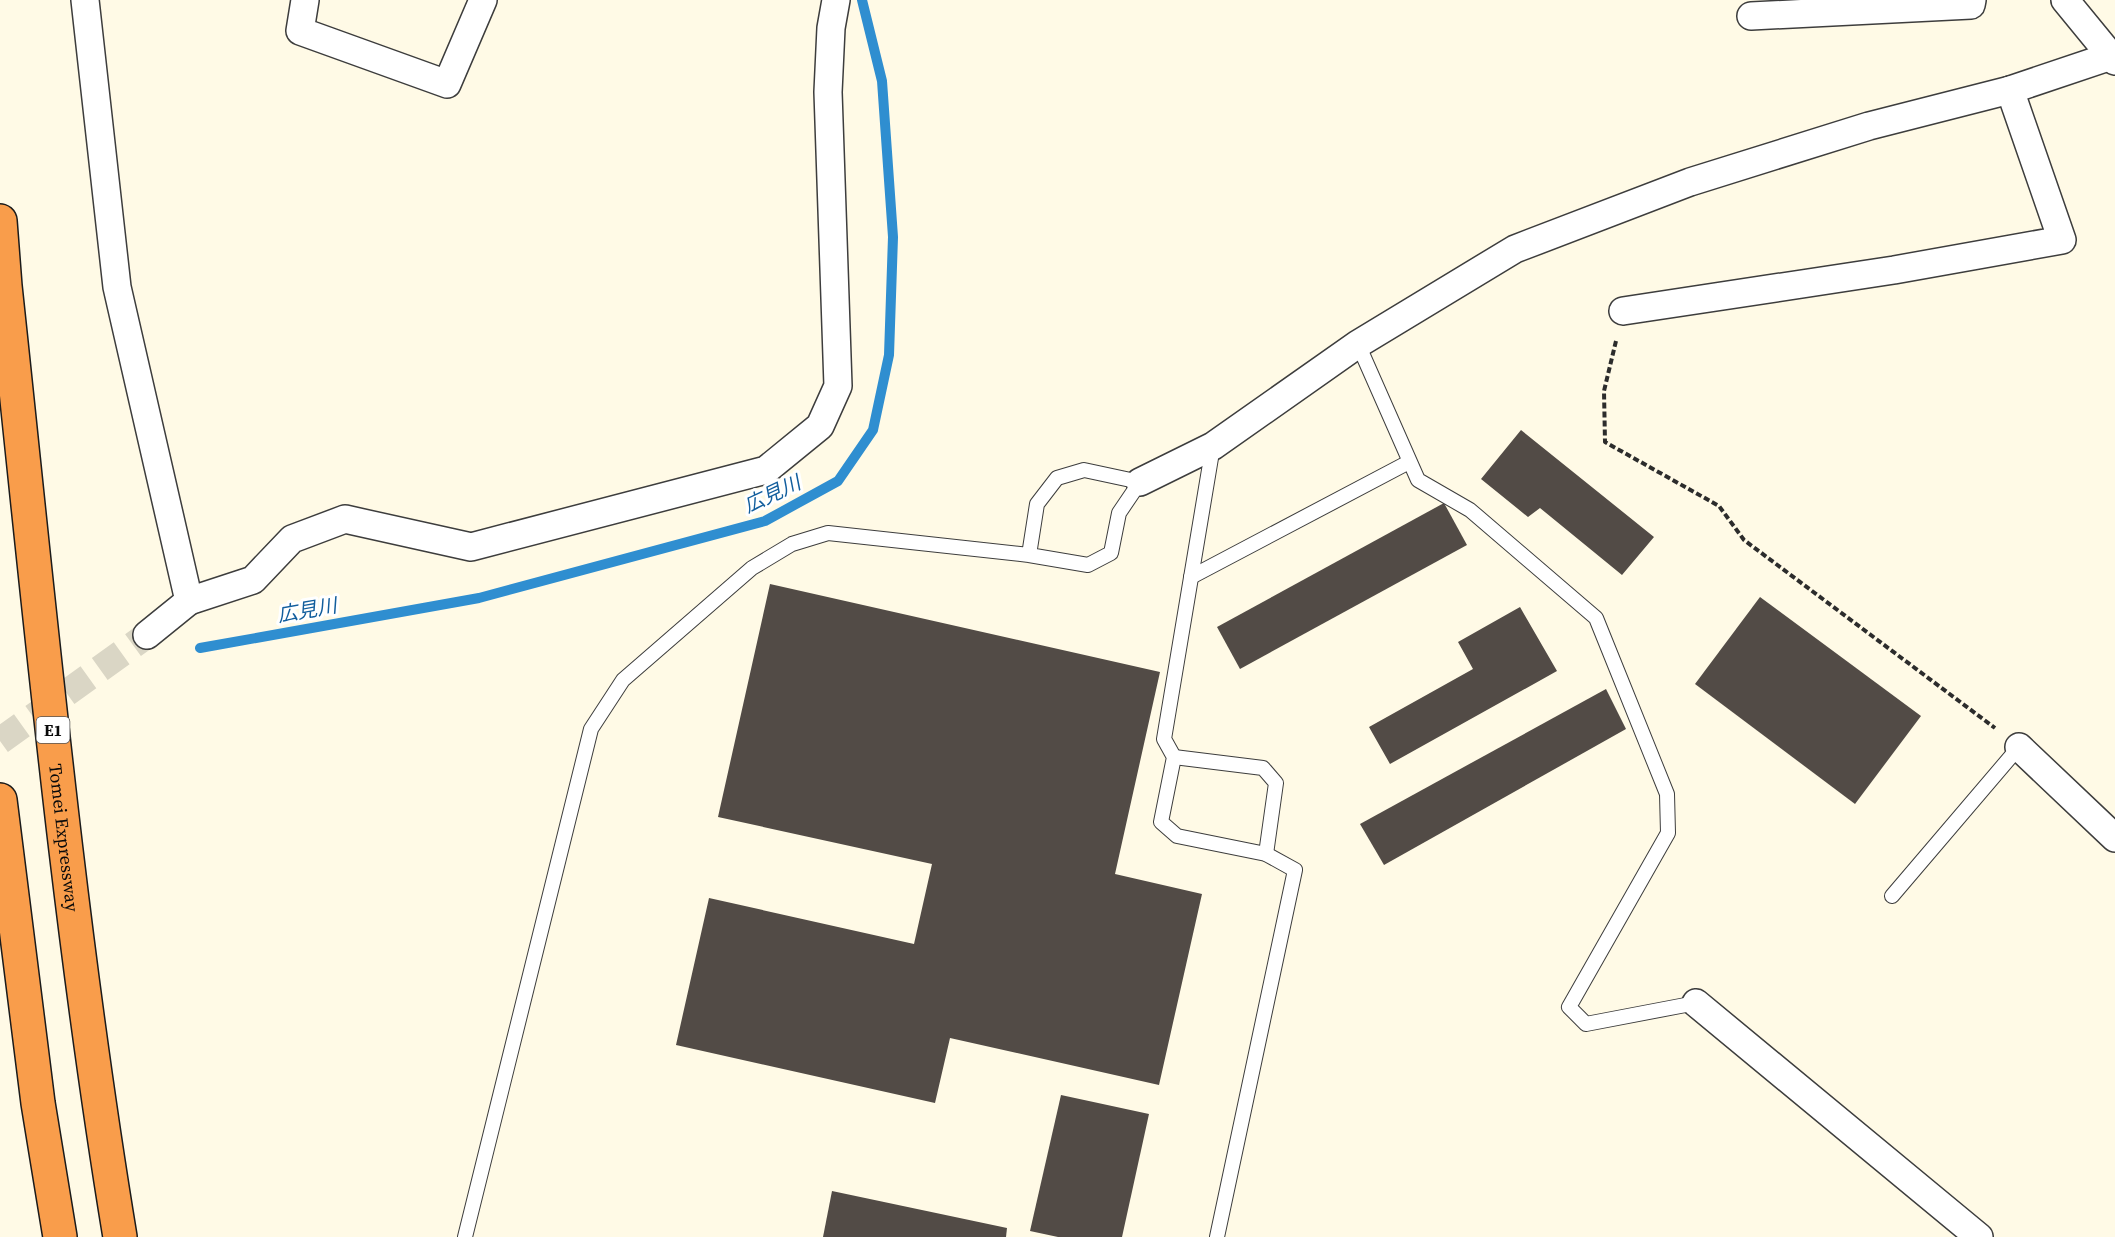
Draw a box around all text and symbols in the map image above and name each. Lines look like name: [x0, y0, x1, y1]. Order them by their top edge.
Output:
water label: 広見川: [739, 468, 807, 519]
water label: 広見川: [275, 591, 341, 629]
road number: E1: [36, 717, 70, 743]
street label: Tomei Expressway: [43, 762, 86, 914]

